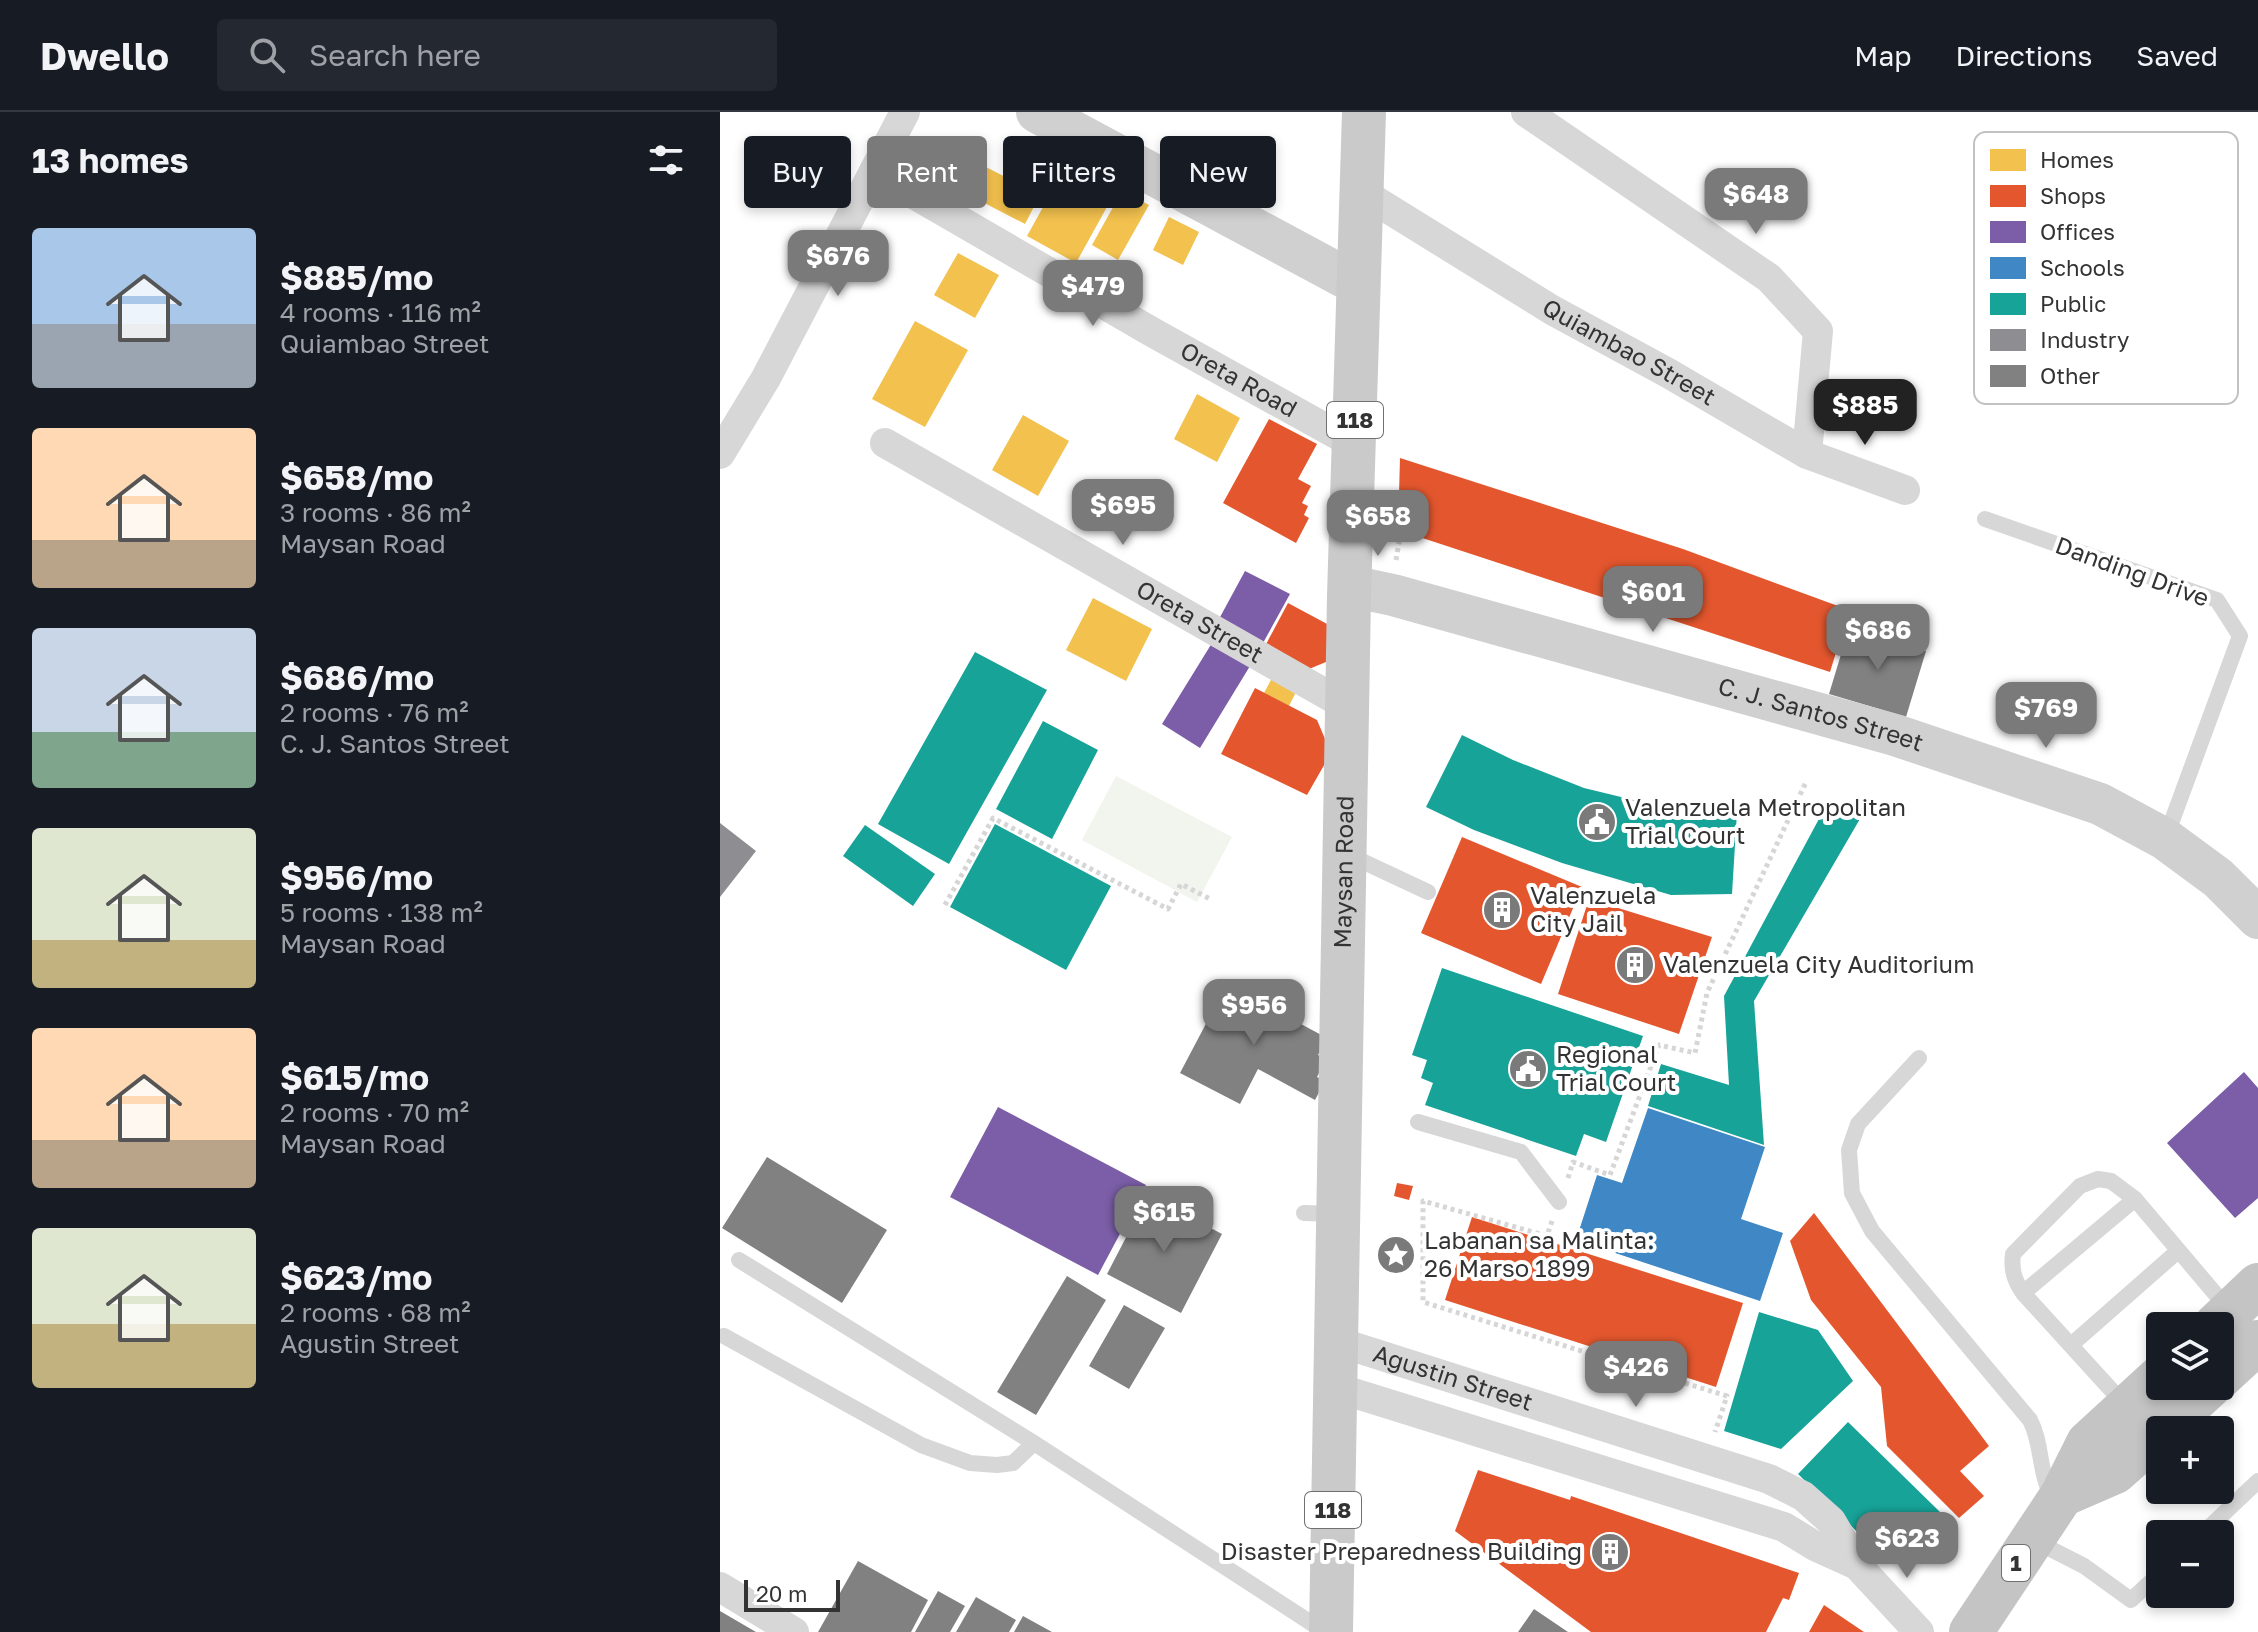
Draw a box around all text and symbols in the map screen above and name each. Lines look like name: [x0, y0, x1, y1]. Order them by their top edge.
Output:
search box: [217, 19, 777, 91]
text: Dwello: [40, 33, 169, 78]
icon: search: [245, 33, 289, 77]
text: Search here: [309, 37, 481, 73]
text: Map: [1854, 39, 1911, 72]
text: Directions: [1955, 39, 2092, 72]
text: Saved: [2136, 39, 2218, 72]
legend: [1974, 132, 2238, 404]
chip: Buy: [744, 136, 851, 208]
chip: Rent: [867, 136, 987, 208]
chip: Filters: [1003, 136, 1144, 208]
chip: New: [1160, 136, 1276, 208]
icon: filters: [644, 138, 688, 182]
text: 13 homes: [32, 140, 189, 180]
text: Homes: [2040, 146, 2114, 173]
pin: $648: [1709, 168, 1803, 236]
text: $648: [1723, 178, 1789, 209]
text: Shops: [2040, 182, 2106, 209]
text: Offices: [2040, 218, 2115, 245]
pin: $676: [791, 230, 885, 298]
text: $676: [806, 240, 870, 271]
text: Schools: [2040, 254, 2125, 281]
text: $885/mo: [280, 257, 434, 297]
icon: home: [96, 260, 192, 356]
pin: $479: [1046, 260, 1140, 328]
text: $479: [1061, 270, 1125, 301]
text: Public: [2040, 290, 2106, 317]
street label: Quiambao Street: [1538, 292, 1721, 411]
text: 4 rooms · 116 m²: [280, 297, 481, 328]
text: Industry: [2040, 326, 2129, 353]
text: Quiambao Street: [280, 328, 489, 359]
street label: Oreta Road: [1176, 335, 1302, 422]
text: Other: [2040, 362, 2100, 389]
pin: $885: [1818, 379, 1912, 447]
text: $885: [1832, 389, 1898, 420]
road number: 118: [1327, 402, 1383, 438]
text: $658/mo: [280, 457, 433, 497]
icon: home: [96, 460, 192, 556]
pin: $695: [1076, 479, 1170, 547]
text: $695: [1090, 489, 1156, 520]
pin: $658: [1331, 490, 1425, 558]
text: 3 rooms · 86 m²: [280, 497, 471, 528]
text: $658: [1345, 500, 1411, 531]
text: Maysan Road: [280, 528, 446, 559]
street label: Danding Drive: [2052, 529, 2213, 612]
pin: $601: [1606, 566, 1700, 634]
street label: Oreta Street: [1132, 573, 1269, 668]
text: $601: [1621, 576, 1685, 607]
pin: $686: [1831, 604, 1925, 672]
text: $686: [1844, 614, 1912, 645]
text: $686/mo: [280, 657, 434, 697]
icon: home: [96, 660, 192, 756]
street label: C. J. Santos Street: [1715, 670, 1928, 757]
pin: $769: [1999, 682, 2093, 750]
text: $769: [2014, 692, 2078, 723]
text: 2 rooms · 76 m²: [280, 697, 469, 728]
text: C. J. Santos Street: [280, 728, 510, 759]
place label: Valenzuela Metropolitan Trial Court: [1625, 792, 1906, 849]
street label: Maysan Road: [1327, 795, 1359, 949]
public building icon: Valenzuela Metropolitan Trial Court: [1576, 801, 1618, 843]
text: $956/mo: [280, 857, 433, 897]
icon: home: [96, 860, 192, 956]
place label: Valenzuela City Jail: [1530, 880, 1656, 937]
building icon: Valenzuela City Jail: [1481, 889, 1523, 931]
text: 5 rooms · 138 m²: [280, 897, 483, 928]
text: Maysan Road: [280, 928, 446, 959]
building icon: Valenzuela City Auditorium: [1614, 944, 1656, 986]
place label: Valenzuela City Auditorium: [1663, 949, 1974, 978]
pin: $956: [1207, 979, 1301, 1047]
text: $956: [1221, 989, 1287, 1020]
place label: Regional Trial Court: [1556, 1039, 1676, 1096]
public building icon: Regional Trial Court: [1507, 1048, 1549, 1090]
text: $615/mo: [280, 1057, 429, 1097]
icon: home: [96, 1060, 192, 1156]
text: 2 rooms · 70 m²: [280, 1097, 469, 1128]
text: Maysan Road: [280, 1128, 446, 1159]
pin: $615: [1117, 1186, 1211, 1254]
text: $615: [1132, 1196, 1196, 1227]
place label: Labanan sa Malinta: 26 Marso 1899: [1424, 1225, 1654, 1282]
place icon: Labanan sa Malinta: 26 Marso 1899: [1375, 1234, 1417, 1276]
text: $623/mo: [280, 1257, 432, 1297]
icon: home: [96, 1260, 192, 1356]
text: 2 rooms · 68 m²: [280, 1297, 471, 1328]
map controls: [2146, 1312, 2234, 1608]
button: layers: [2146, 1312, 2234, 1400]
text: Agustin Street: [280, 1328, 459, 1359]
street label: Agustin Street: [1370, 1338, 1537, 1416]
pin: $426: [1589, 1341, 1683, 1409]
text: $426: [1603, 1351, 1669, 1382]
button: +: [2146, 1416, 2234, 1504]
road number: 118: [1305, 1492, 1361, 1528]
pin: $623: [1860, 1512, 1954, 1580]
button: −: [2146, 1520, 2234, 1608]
text: $623: [1874, 1522, 1940, 1553]
building icon: Disaster Preparedness Building: [1589, 1531, 1631, 1573]
place label: Disaster Preparedness Building: [1221, 1536, 1582, 1565]
road number: 1: [2002, 1545, 2030, 1581]
scale bar: [744, 1576, 840, 1612]
text: 20 m: [756, 1580, 807, 1607]

